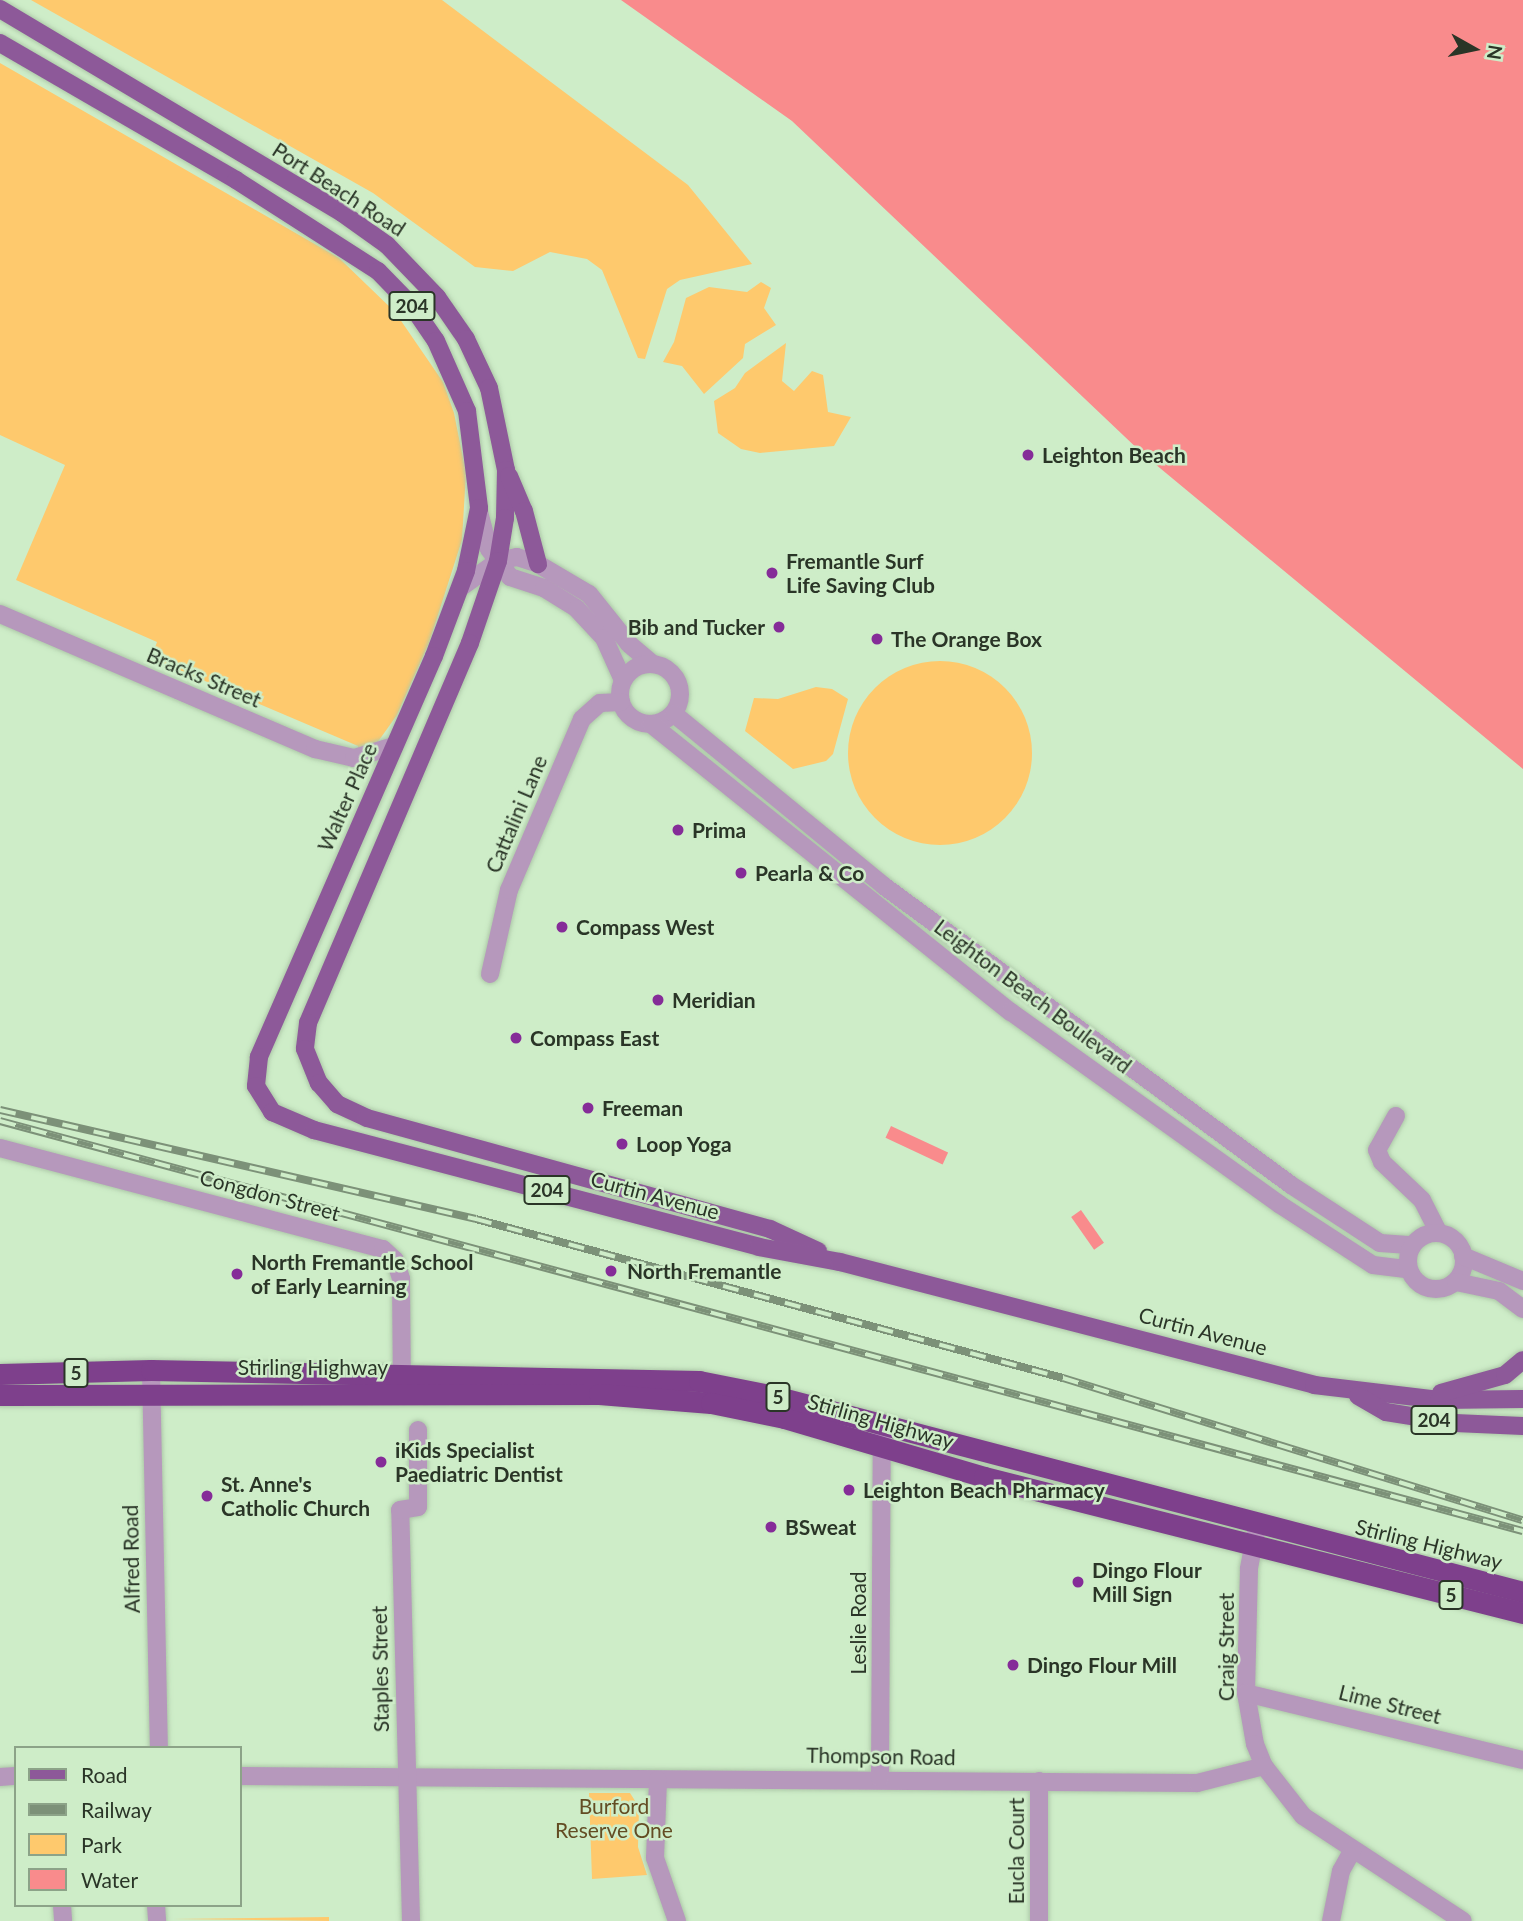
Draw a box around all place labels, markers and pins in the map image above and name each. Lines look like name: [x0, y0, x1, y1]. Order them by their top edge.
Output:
place label: Leighton Beach: [1042, 442, 1186, 468]
marker: Leighton Beach: [1020, 447, 1036, 463]
place label: Fremantle Surf Life Saving Club: [786, 548, 935, 598]
marker: Fremantle Surf Life Saving Club: [764, 565, 780, 581]
place label: Bib and Tucker: [627, 614, 765, 640]
marker: Bib and Tucker: [771, 619, 787, 635]
place label: The Orange Box: [891, 626, 1042, 652]
marker: The Orange Box: [869, 631, 885, 647]
place label: Prima: [692, 817, 746, 843]
marker: Prima: [670, 822, 686, 838]
place label: Pearla & Co: [755, 860, 864, 886]
marker: Pearla & Co: [733, 865, 749, 881]
place label: Compass West: [576, 914, 715, 940]
marker: Compass West: [554, 919, 570, 935]
place label: Meridian: [672, 987, 756, 1013]
marker: Meridian: [650, 992, 666, 1008]
place label: Compass East: [530, 1025, 659, 1051]
marker: Compass East: [508, 1030, 524, 1046]
place label: Freeman: [602, 1095, 683, 1121]
marker: Freeman: [580, 1100, 596, 1116]
place label: Loop Yoga: [636, 1131, 732, 1157]
marker: Loop Yoga: [614, 1136, 630, 1152]
place label: North Fremantle School of Early Learning: [251, 1249, 473, 1299]
place label: North Fremantle: [627, 1258, 781, 1284]
marker: North Fremantle: [601, 1261, 621, 1281]
marker: North Fremantle School of Early Learning: [229, 1266, 245, 1282]
place label: iKids Specialist Paediatric Dentist: [395, 1437, 563, 1487]
marker: iKids Specialist Paediatric Dentist: [373, 1454, 389, 1470]
place label: St. Anne's Catholic Church: [221, 1471, 370, 1521]
place label: Leighton Beach Pharmacy: [863, 1477, 1105, 1503]
marker: Leighton Beach Pharmacy: [841, 1482, 857, 1498]
marker: St. Anne's Catholic Church: [199, 1488, 215, 1504]
place label: BSweat: [785, 1514, 856, 1540]
marker: BSweat: [763, 1519, 779, 1535]
place label: Dingo Flour Mill Sign: [1092, 1557, 1202, 1607]
marker: Dingo Flour Mill Sign: [1070, 1574, 1086, 1590]
place label: Dingo Flour Mill: [1027, 1652, 1177, 1678]
marker: Dingo Flour Mill: [1005, 1657, 1021, 1673]

